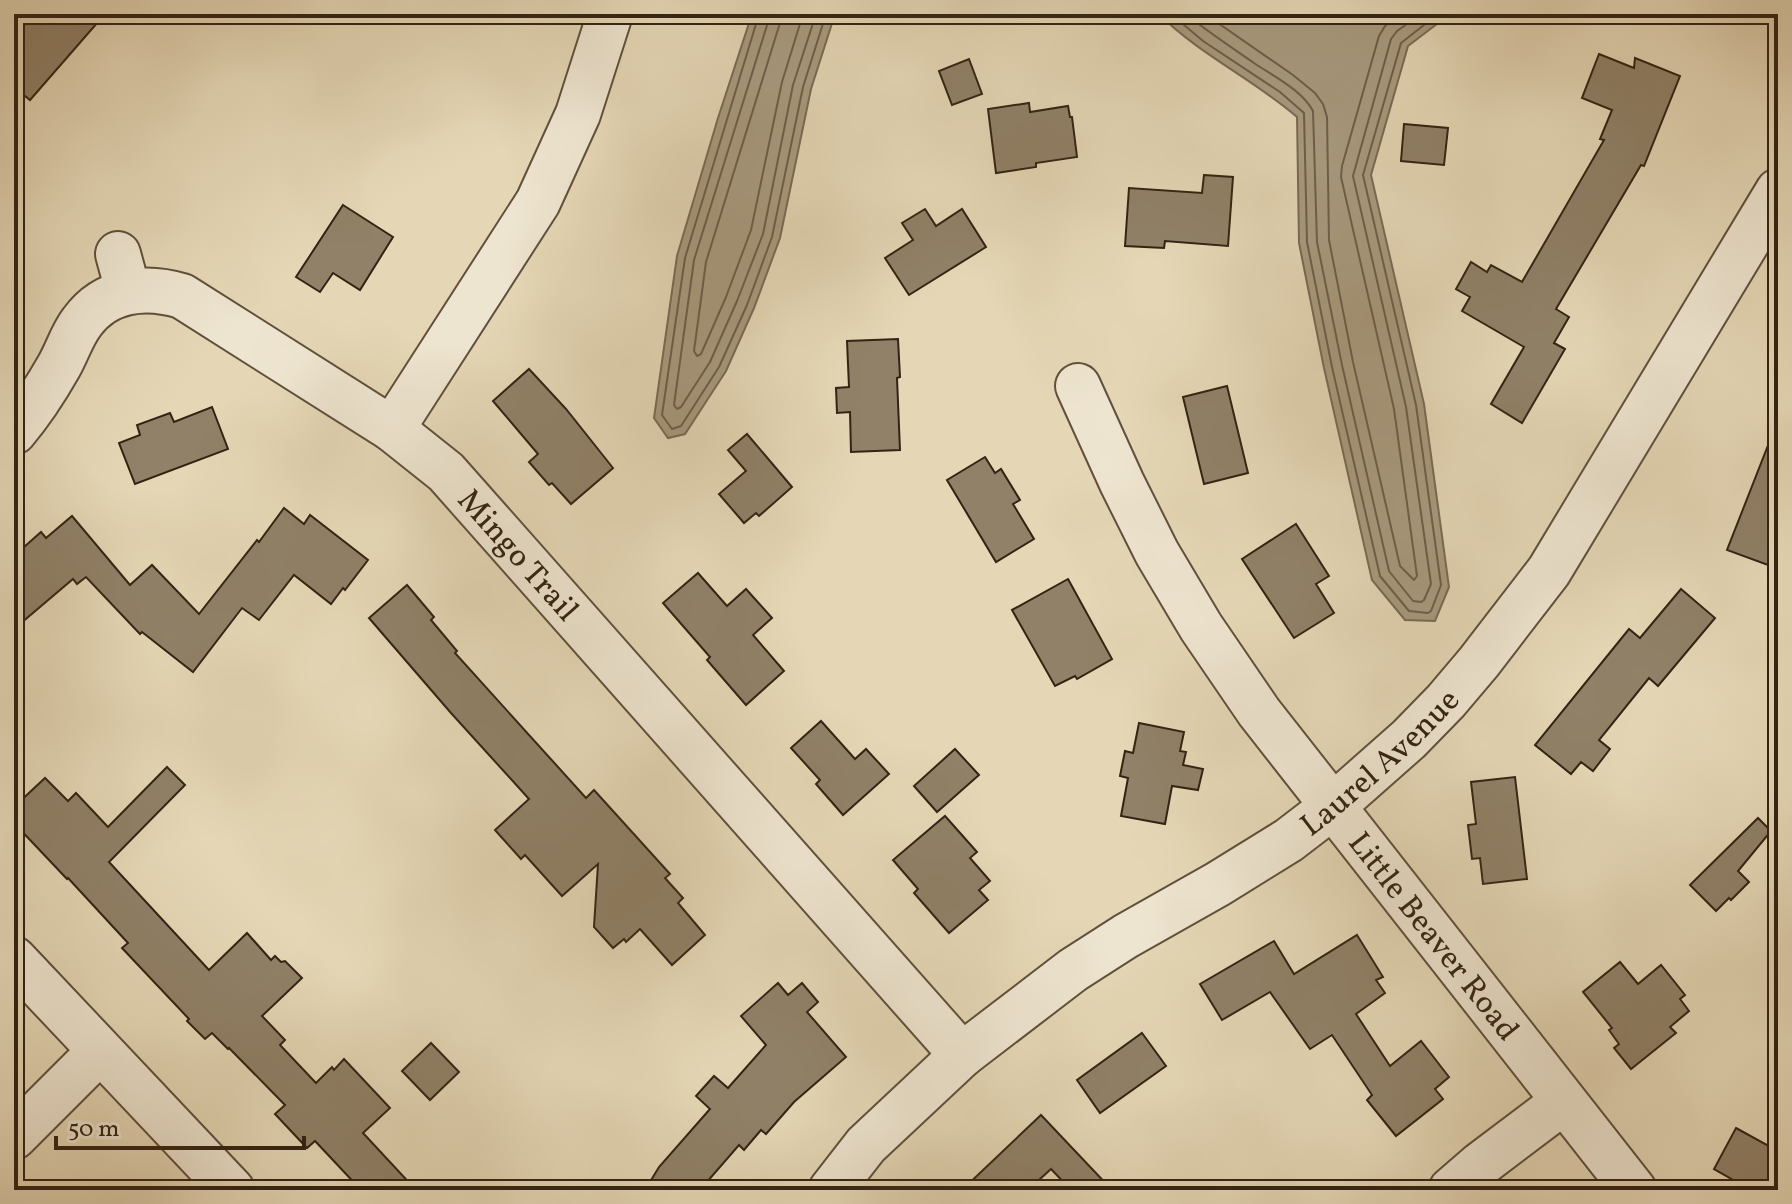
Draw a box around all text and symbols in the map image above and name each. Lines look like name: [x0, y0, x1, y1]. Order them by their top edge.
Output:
street label: Mingo Trail: [446, 481, 587, 632]
street label: Laurel Avenue: [1292, 681, 1472, 848]
street label: Little Beaver Road: [1336, 824, 1528, 1051]
scale bar: [56, 1100, 304, 1150]
text: 50 m: [68, 1113, 120, 1147]

